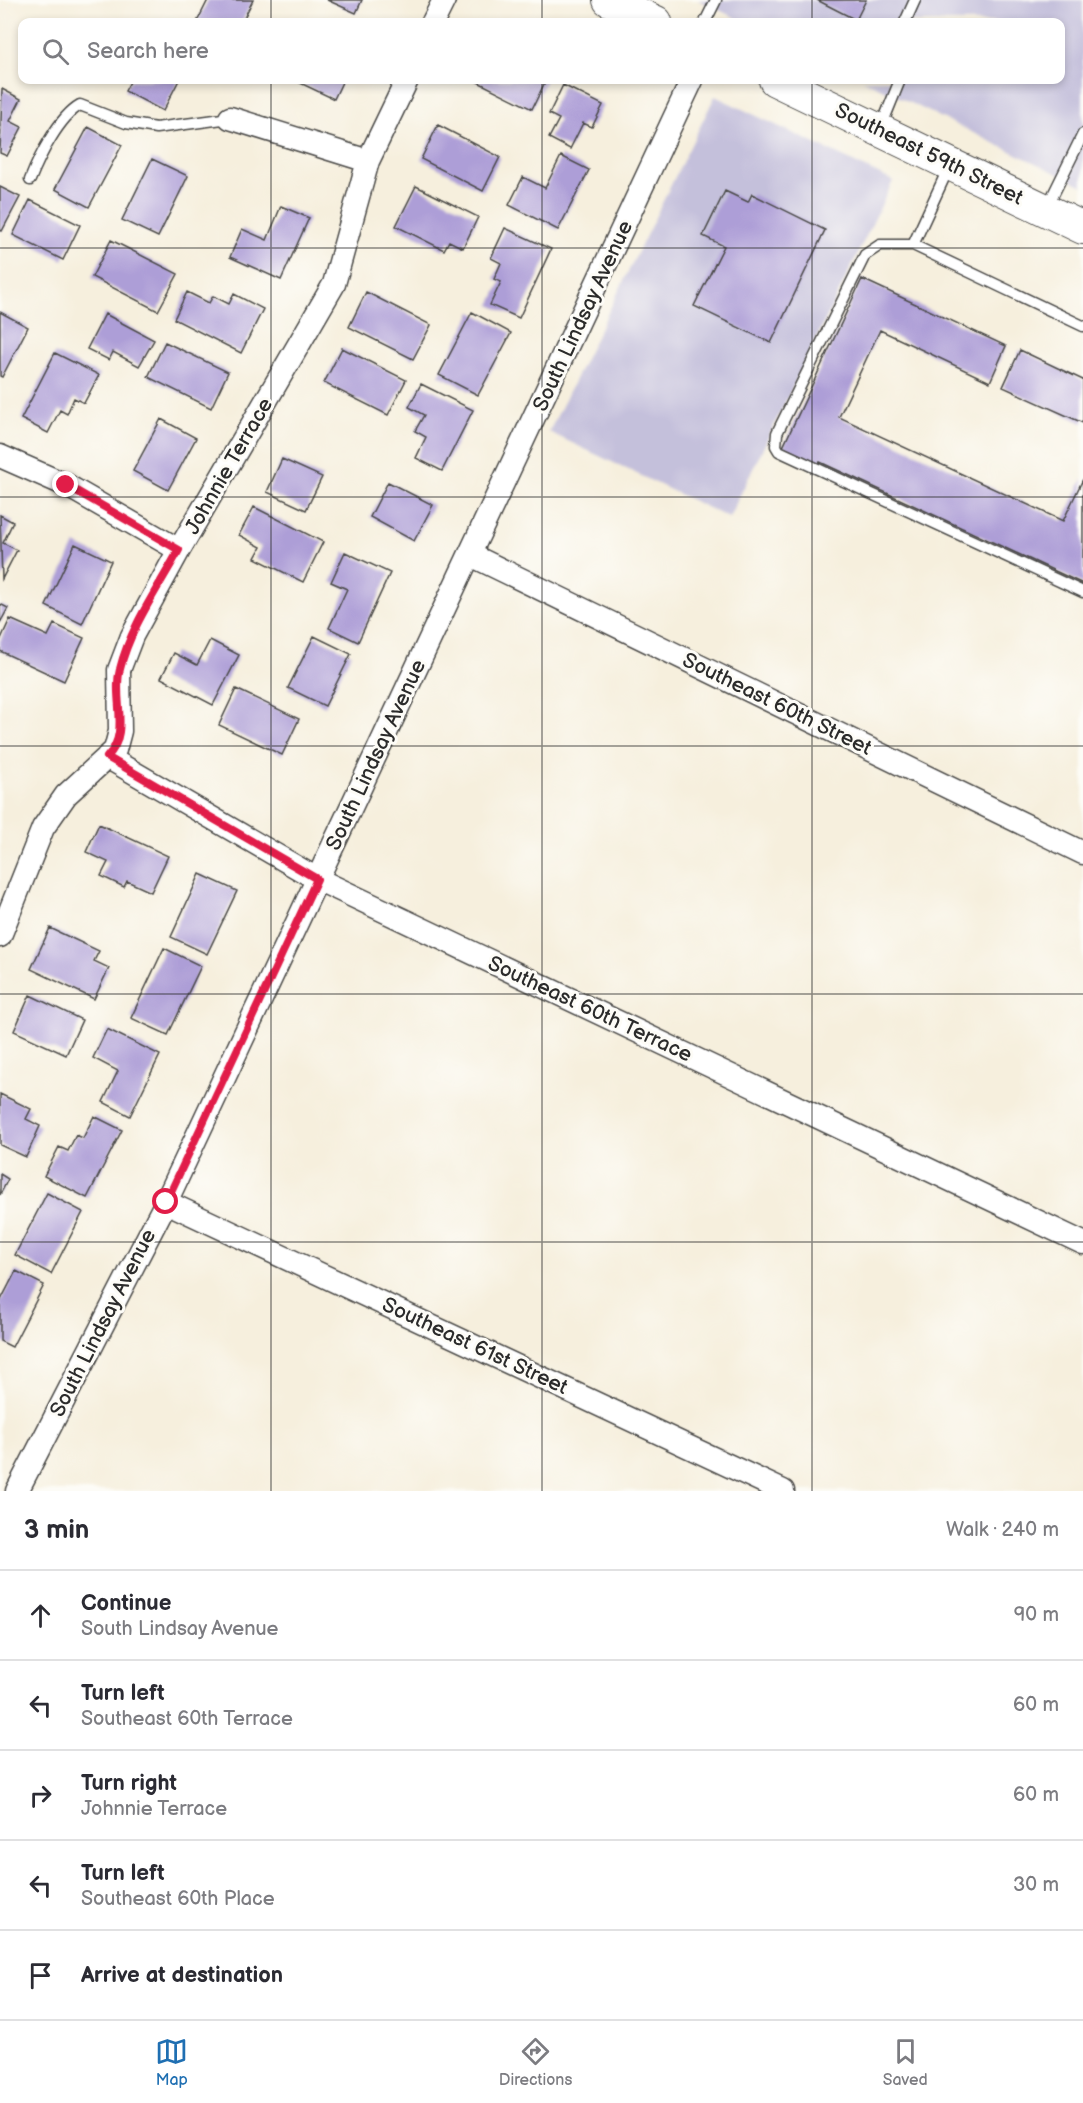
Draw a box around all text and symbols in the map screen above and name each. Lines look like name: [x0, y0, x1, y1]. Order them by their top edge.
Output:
search box: [18, 18, 1065, 84]
icon: search: [39, 35, 72, 68]
text: Search here: [87, 38, 209, 65]
street label: Southeast 59th Street: [831, 98, 1028, 211]
street label: South Lindsay Avenue: [528, 217, 638, 415]
street label: Johnnie Terrace: [180, 393, 278, 539]
route end: [52, 471, 78, 497]
street label: Southeast 60th Street: [678, 647, 876, 761]
street label: South Lindsay Avenue: [321, 656, 431, 854]
street label: Southeast 60th Terrace: [484, 951, 696, 1067]
route start: [152, 1188, 178, 1214]
street label: South Lindsay Avenue: [45, 1225, 161, 1421]
street label: Southeast 61st Street: [378, 1292, 572, 1400]
text: 3 min: [24, 1515, 89, 1546]
text: Walk · 240 m: [946, 1518, 1059, 1542]
text: Continue: [81, 1590, 171, 1617]
icon: ahead: [24, 1599, 57, 1632]
text: 90 m: [1014, 1603, 1059, 1627]
text: South Lindsay Avenue: [81, 1617, 278, 1641]
text: Turn left: [81, 1680, 165, 1707]
icon: left: [24, 1689, 57, 1722]
text: 60 m: [1013, 1693, 1059, 1717]
text: Southeast 60th Terrace: [81, 1707, 293, 1731]
text: Turn right: [81, 1770, 177, 1797]
icon: right: [24, 1779, 57, 1812]
text: 60 m: [1013, 1783, 1059, 1807]
text: Johnnie Terrace: [81, 1797, 227, 1821]
text: Turn left: [81, 1860, 165, 1887]
icon: left: [24, 1869, 57, 1902]
text: 30 m: [1013, 1873, 1059, 1897]
text: Southeast 60th Place: [81, 1887, 275, 1911]
icon: arrive: [24, 1959, 57, 1992]
text: Arrive at destination: [81, 1962, 283, 1989]
tab: Map: [155, 2035, 188, 2090]
tab: Directions: [499, 2035, 572, 2090]
tab: Saved: [883, 2035, 928, 2090]

